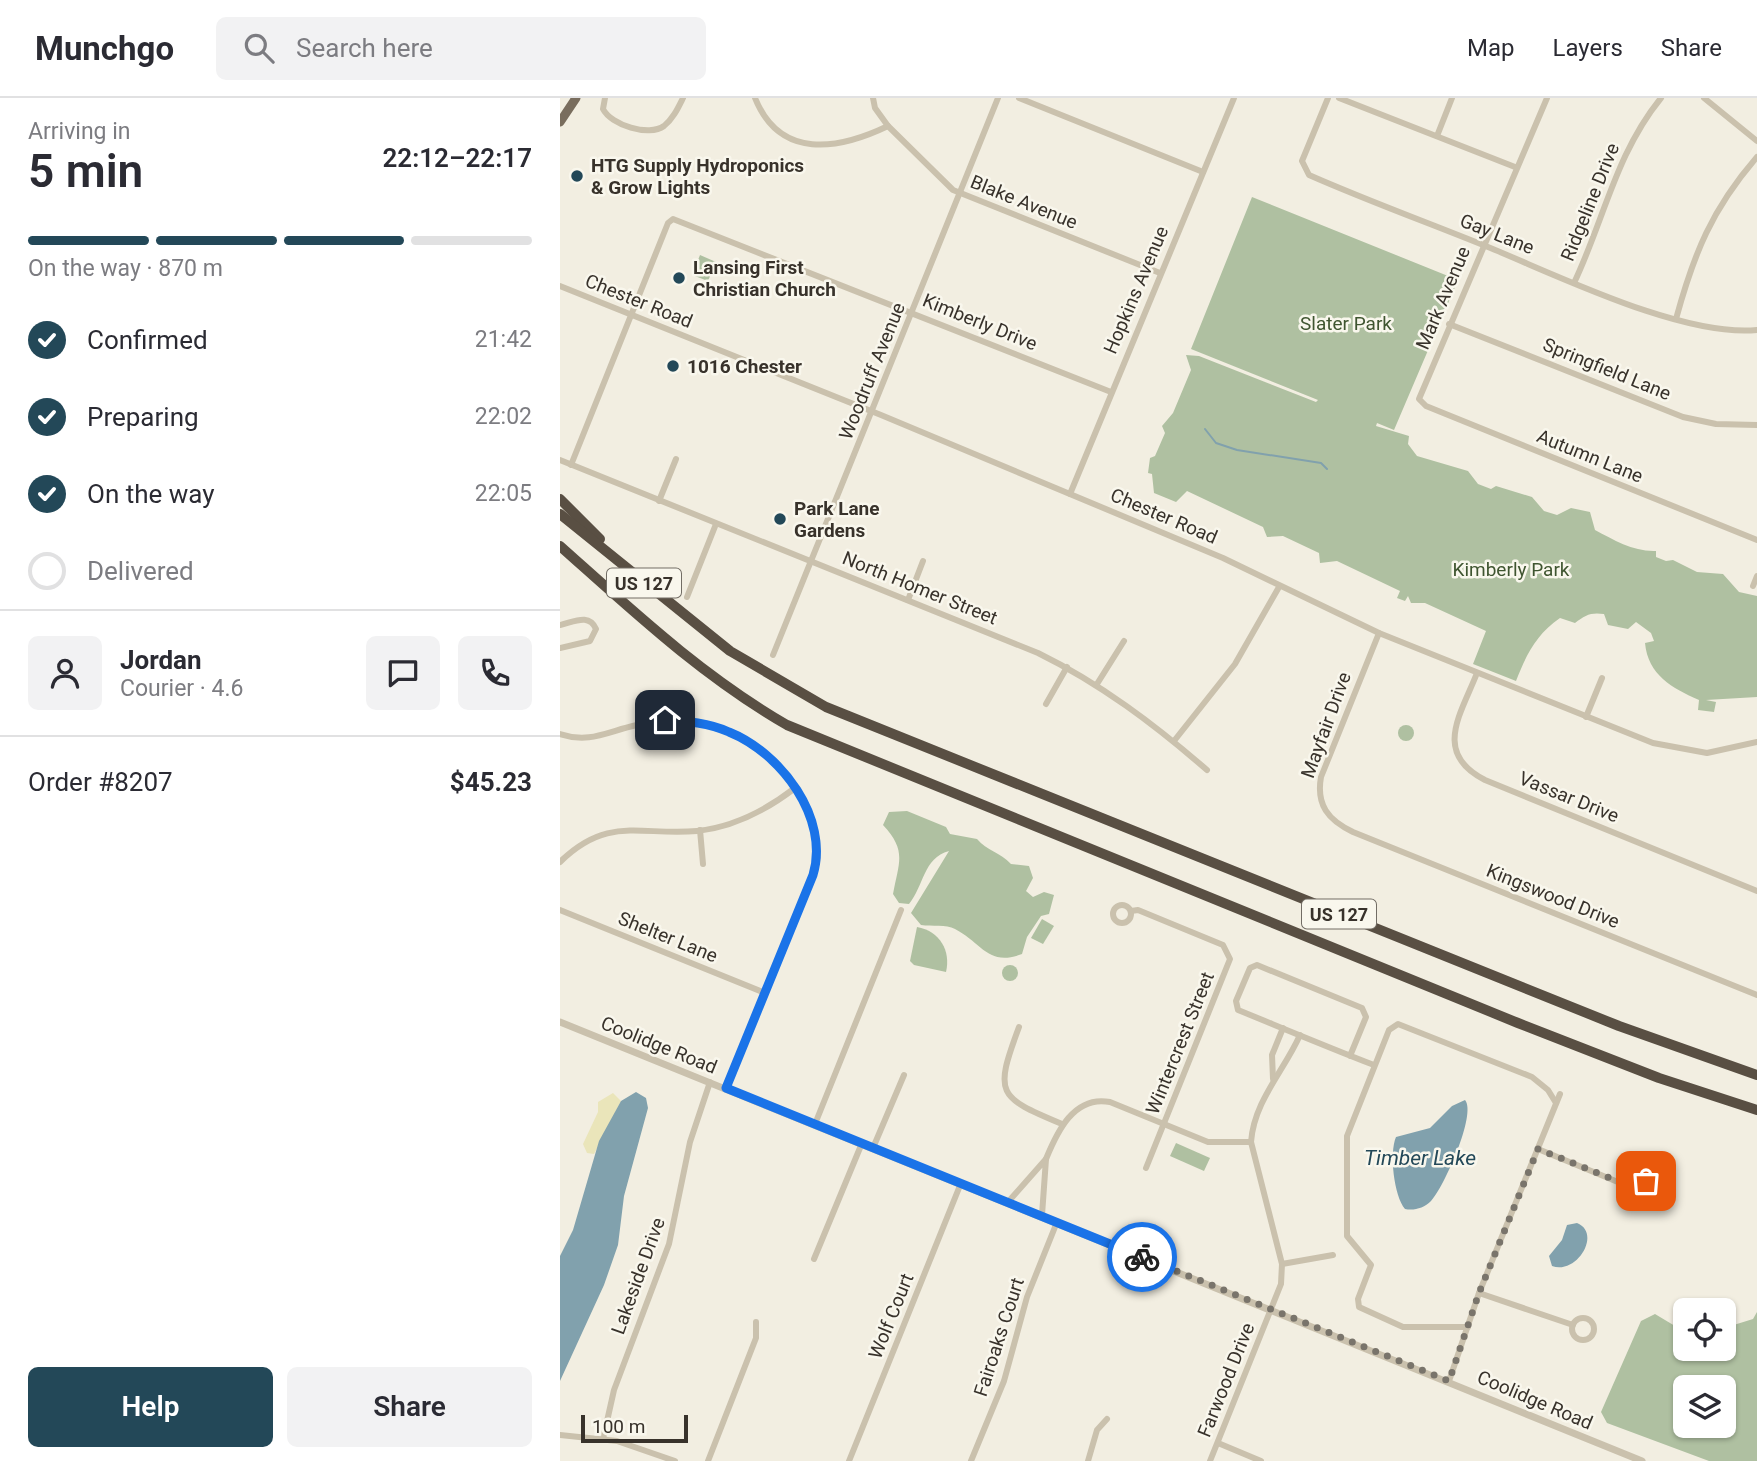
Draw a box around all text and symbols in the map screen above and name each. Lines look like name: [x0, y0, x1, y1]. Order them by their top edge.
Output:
search box: [216, 17, 706, 80]
text: Munchgo: [35, 29, 174, 68]
icon: search: [240, 29, 278, 67]
text: Search here: [296, 33, 433, 63]
text: Map: [1467, 34, 1515, 62]
text: Layers: [1553, 34, 1623, 62]
text: Share: [1661, 34, 1722, 62]
text: Arriving in: [28, 118, 131, 145]
street label: Ridgeline Drive: [1556, 140, 1624, 264]
text: 22:12–22:17: [382, 143, 532, 173]
text: 5 min: [28, 144, 143, 198]
place label: HTG Supply Hydroponics & Grow Lights: [591, 154, 804, 199]
marker: HTG Supply Hydroponics & Grow Lights: [569, 168, 585, 184]
street label: Blake Avenue: [967, 170, 1081, 234]
street label: Gay Lane: [1457, 209, 1537, 259]
street label: Hopkins Avenue: [1099, 223, 1173, 357]
street label: Mark Avenue: [1411, 243, 1475, 353]
text: On the way · 870 m: [28, 255, 223, 282]
place label: Lansing First Christian Church: [693, 256, 836, 301]
street label: Chester Road: [582, 269, 696, 333]
marker: Lansing First Christian Church: [671, 270, 687, 286]
street label: Kimberly Drive: [919, 289, 1041, 355]
street label: Woodruff Avenue: [834, 299, 910, 443]
park label: Slater Park: [1300, 312, 1392, 335]
icon: check: [28, 321, 66, 359]
text: Confirmed: [87, 325, 208, 355]
text: 21:42: [475, 326, 532, 353]
street label: Springfield Lane: [1540, 333, 1674, 405]
place label: 1016 Chester: [687, 355, 802, 378]
marker: 1016 Chester: [665, 358, 681, 374]
icon: check: [28, 398, 66, 436]
text: Preparing: [87, 402, 199, 432]
text: 22:02: [475, 403, 532, 430]
street label: Autumn Lane: [1534, 424, 1646, 488]
icon: check: [28, 475, 66, 513]
text: On the way: [87, 479, 215, 509]
text: 22:05: [475, 480, 532, 507]
street label: Chester Road: [1107, 483, 1221, 549]
place label: Park Lane Gardens: [794, 497, 880, 542]
marker: Park Lane Gardens: [772, 511, 788, 527]
street label: North Homer Street: [839, 546, 1001, 630]
text: Delivered: [87, 556, 194, 586]
park label: Kimberly Park: [1453, 558, 1570, 581]
road number: US 127: [607, 569, 681, 598]
button: person: [28, 636, 102, 710]
button: chat: [366, 636, 440, 710]
button: phone: [458, 636, 532, 710]
text: Jordan: [120, 645, 202, 675]
street label: Mayfair Drive: [1296, 669, 1356, 781]
text: Courier · 4.6: [120, 675, 243, 702]
pin: [635, 690, 695, 750]
icon: home: [646, 701, 684, 739]
text: Order #8207: [28, 767, 173, 797]
text: $45.23: [450, 767, 532, 797]
street label: Vassar Drive: [1516, 767, 1622, 827]
street label: Kingswood Drive: [1483, 859, 1623, 933]
road number: US 127: [1302, 900, 1376, 928]
street label: Shelter Lane: [615, 907, 721, 967]
street label: Wintercrest Street: [1141, 968, 1219, 1118]
street label: Coolidge Road: [598, 1011, 720, 1079]
water label: Timber Lake: [1364, 1146, 1476, 1170]
pin: [1616, 1151, 1676, 1211]
icon: bag: [1627, 1162, 1665, 1200]
street label: Lakeside Drive: [606, 1214, 670, 1338]
courier: [1107, 1222, 1177, 1292]
icon: bike: [1123, 1238, 1161, 1276]
street label: Wolf Court: [863, 1270, 919, 1362]
street label: Fairoaks Court: [969, 1275, 1029, 1399]
map controls: [1673, 1298, 1736, 1438]
button: locate: [1673, 1298, 1736, 1361]
street label: Farwood Drive: [1193, 1320, 1259, 1440]
street label: Coolidge Road: [1474, 1365, 1596, 1435]
button: Help: [28, 1367, 273, 1447]
button: Share: [287, 1367, 532, 1447]
button: layers: [1673, 1375, 1736, 1438]
scale bar: [581, 1412, 688, 1444]
text: 100 m: [592, 1415, 645, 1438]

